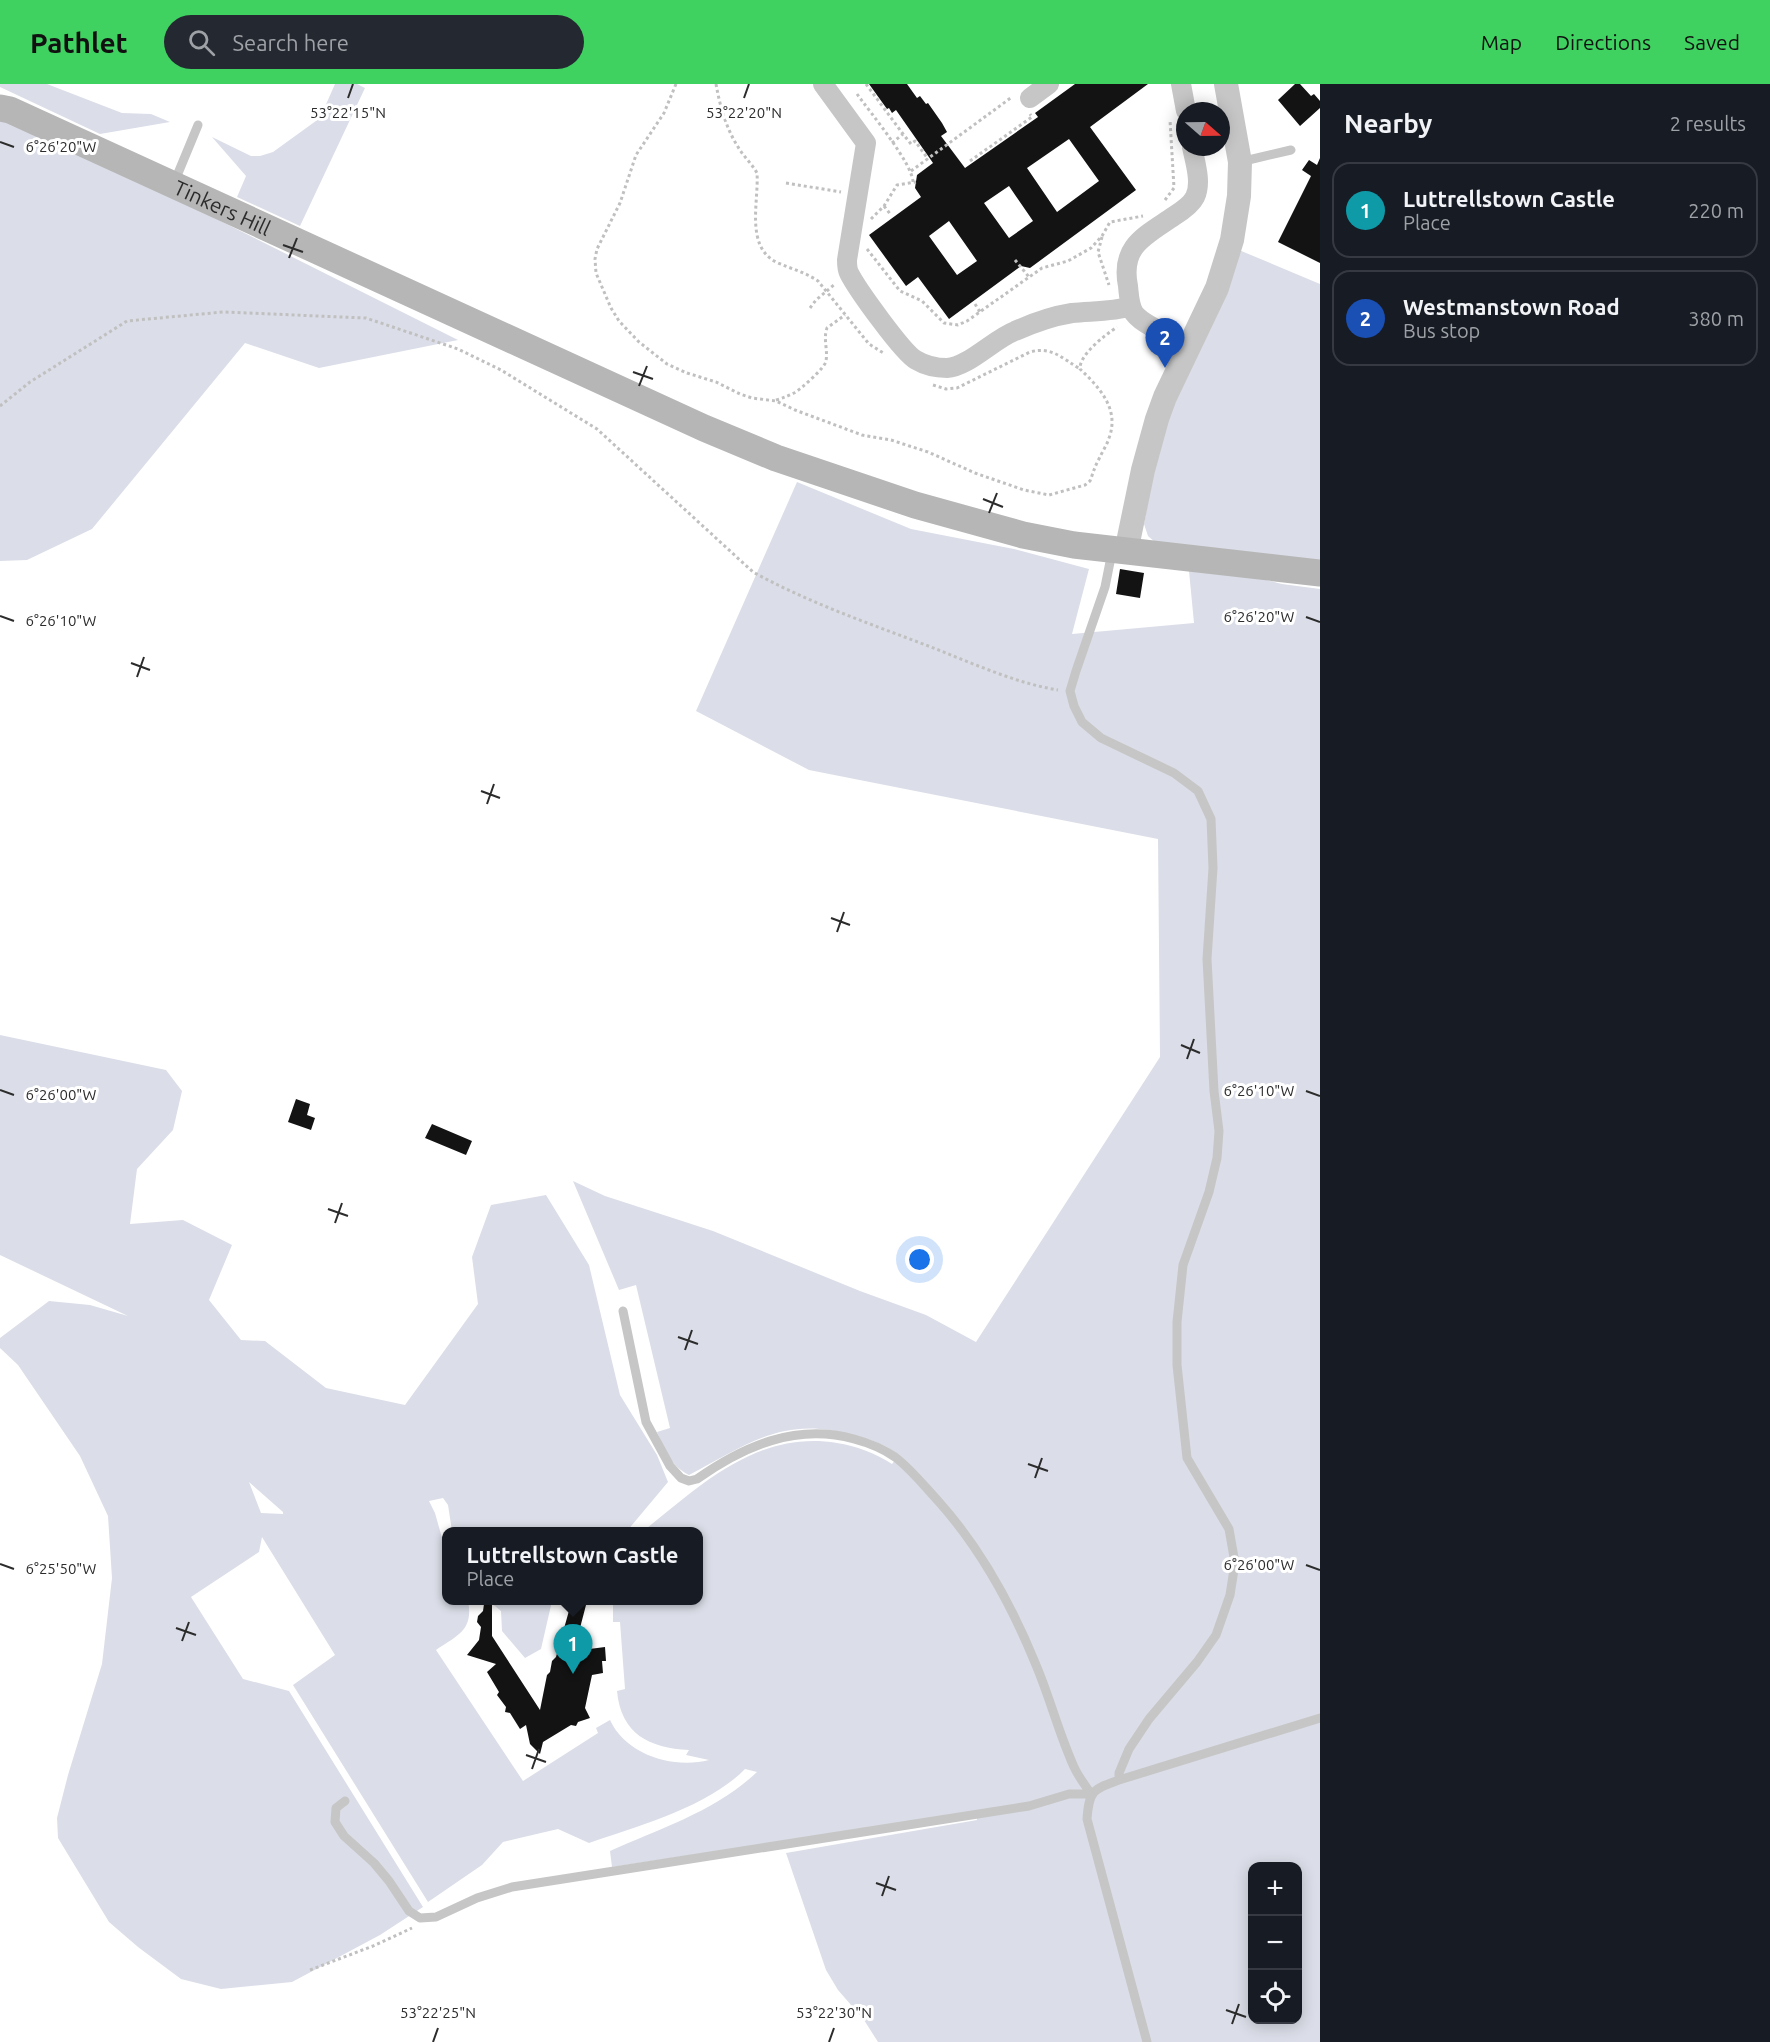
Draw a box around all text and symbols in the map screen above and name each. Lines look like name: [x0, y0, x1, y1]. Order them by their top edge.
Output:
search box: [164, 15, 584, 69]
icon: search: [185, 26, 218, 59]
text: Pathlet: [30, 27, 128, 58]
text: Search here: [233, 30, 349, 55]
text: Map: [1481, 30, 1522, 54]
text: Directions: [1555, 30, 1651, 54]
text: Saved: [1684, 30, 1740, 54]
north arrow: [1176, 102, 1230, 156]
text: 53°22'15"N: [310, 104, 386, 121]
text: 53°22'20"N: [706, 104, 782, 121]
text: Nearby: [1344, 109, 1432, 138]
text: 2 results: [1670, 112, 1746, 135]
text: 6°26'20"W: [26, 138, 97, 155]
street label: Tinkers Hill: [170, 175, 275, 240]
text: Luttrellstown Castle: [1403, 186, 1615, 211]
text: 1: [1360, 199, 1371, 222]
text: 220 m: [1688, 199, 1744, 222]
text: Place: [1403, 211, 1451, 234]
text: Westmanstown Road: [1403, 294, 1620, 319]
text: 2: [1360, 307, 1371, 330]
text: 380 m: [1688, 307, 1744, 330]
pin: 2: [1146, 318, 1184, 368]
text: Bus stop: [1403, 319, 1480, 342]
text: 6°26'20"W: [1224, 608, 1295, 625]
text: 6°26'10"W: [26, 612, 97, 629]
text: 6°26'10"W: [1224, 1082, 1295, 1099]
text: 6°26'00"W: [26, 1086, 97, 1103]
your location: [905, 1245, 934, 1274]
popup: [442, 1527, 703, 1605]
text: Luttrellstown Castle: [466, 1542, 679, 1567]
text: 6°26'00"W: [1224, 1556, 1295, 1573]
text: 6°25'50"W: [26, 1560, 97, 1577]
text: Place: [466, 1567, 514, 1590]
pin: 1: [554, 1624, 592, 1674]
map controls: [1248, 1862, 1302, 2024]
button: +: [1248, 1862, 1302, 1916]
button: −: [1248, 1916, 1302, 1970]
button: locate: [1248, 1970, 1302, 2024]
text: 53°22'25"N: [400, 2004, 476, 2021]
text: 53°22'30"N: [796, 2004, 872, 2021]

